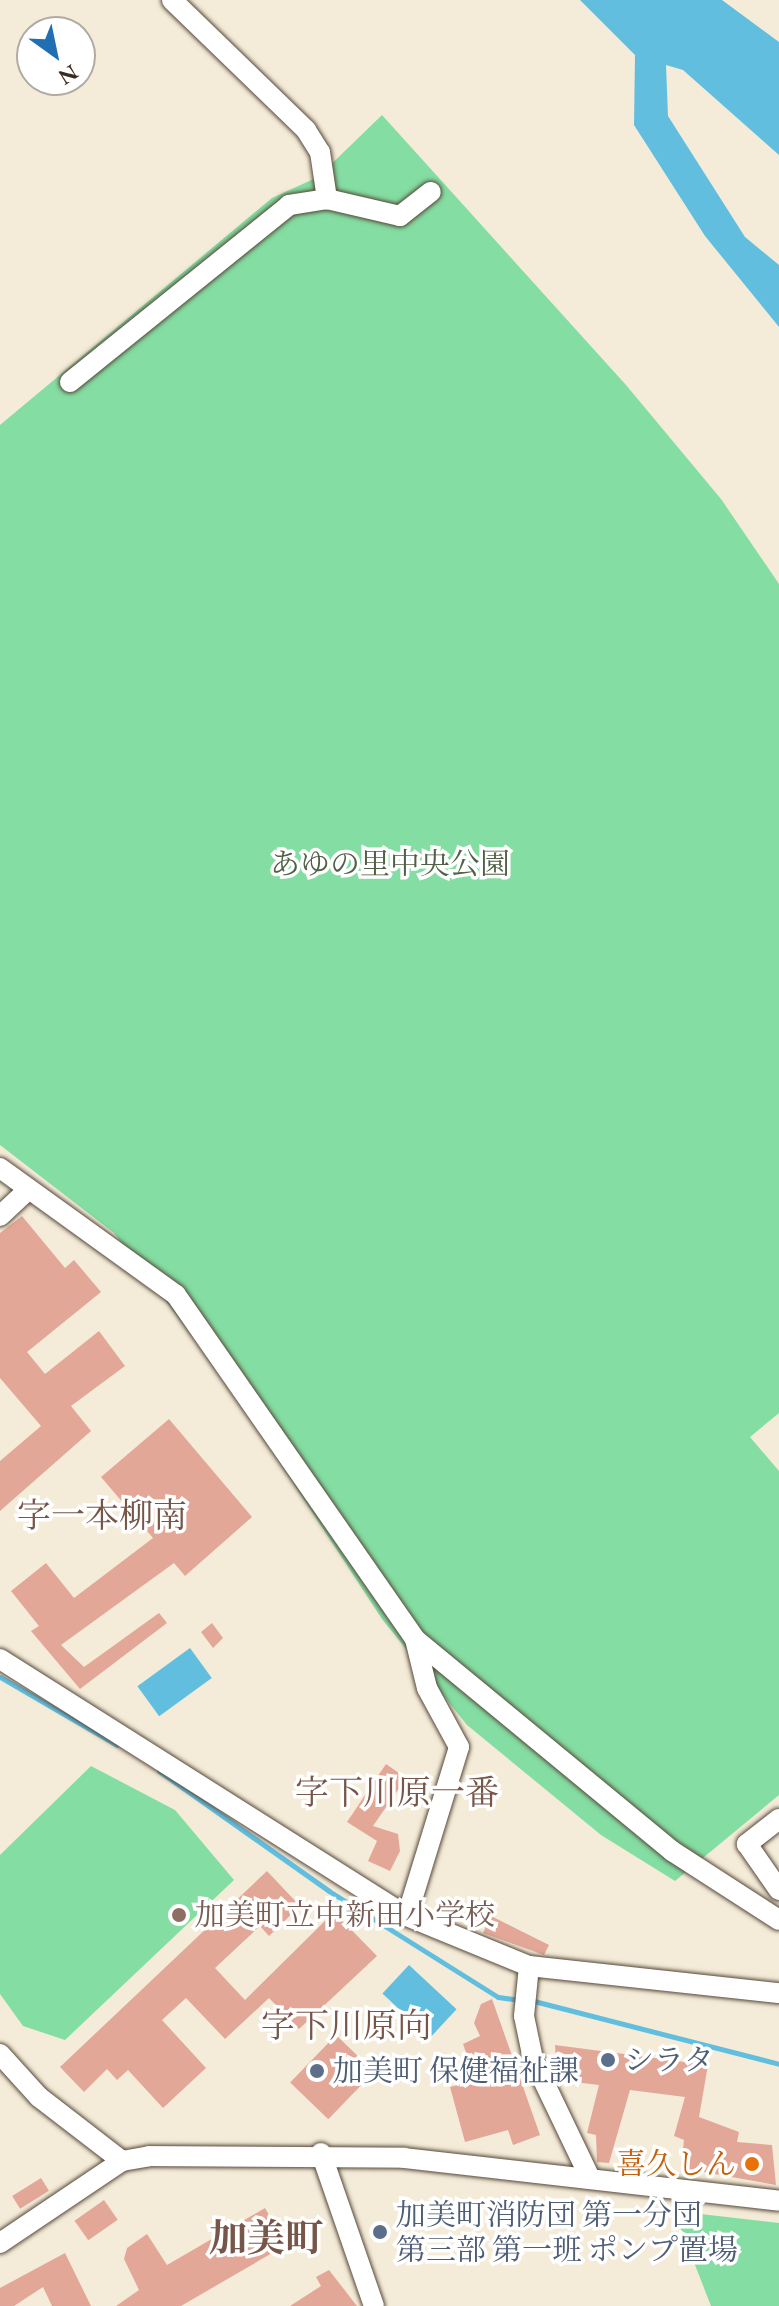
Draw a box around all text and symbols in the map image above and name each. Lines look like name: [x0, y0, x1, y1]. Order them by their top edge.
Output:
north arrow: [16, 16, 96, 96]
text: N: [53, 58, 84, 92]
park label: あゆの里中央公園: [270, 846, 510, 882]
district label: 字一本柳南: [17, 1496, 187, 1536]
district label: 字下川原一番: [295, 1773, 499, 1813]
place label: 加美町立中新田小学校: [195, 1897, 495, 1933]
marker: 加美町立中新田小学校: [170, 1906, 188, 1924]
district label: 字下川原向: [261, 2006, 431, 2046]
place label: シラタ: [624, 2042, 714, 2078]
marker: シラタ: [599, 2051, 617, 2069]
place label: 加美町 保健福祉課: [333, 2053, 579, 2089]
marker: 加美町 保健福祉課: [308, 2062, 326, 2080]
place label: 喜久しん: [616, 2146, 736, 2182]
marker: 喜久しん: [743, 2155, 761, 2173]
place label: 加美町消防団 第一分団 第三部 第一班 ポンプ置場: [396, 2197, 738, 2268]
district label: 加美町: [209, 2215, 323, 2261]
marker: 加美町消防団 第一分団 第三部 第一班 ポンプ置場: [371, 2223, 389, 2241]

